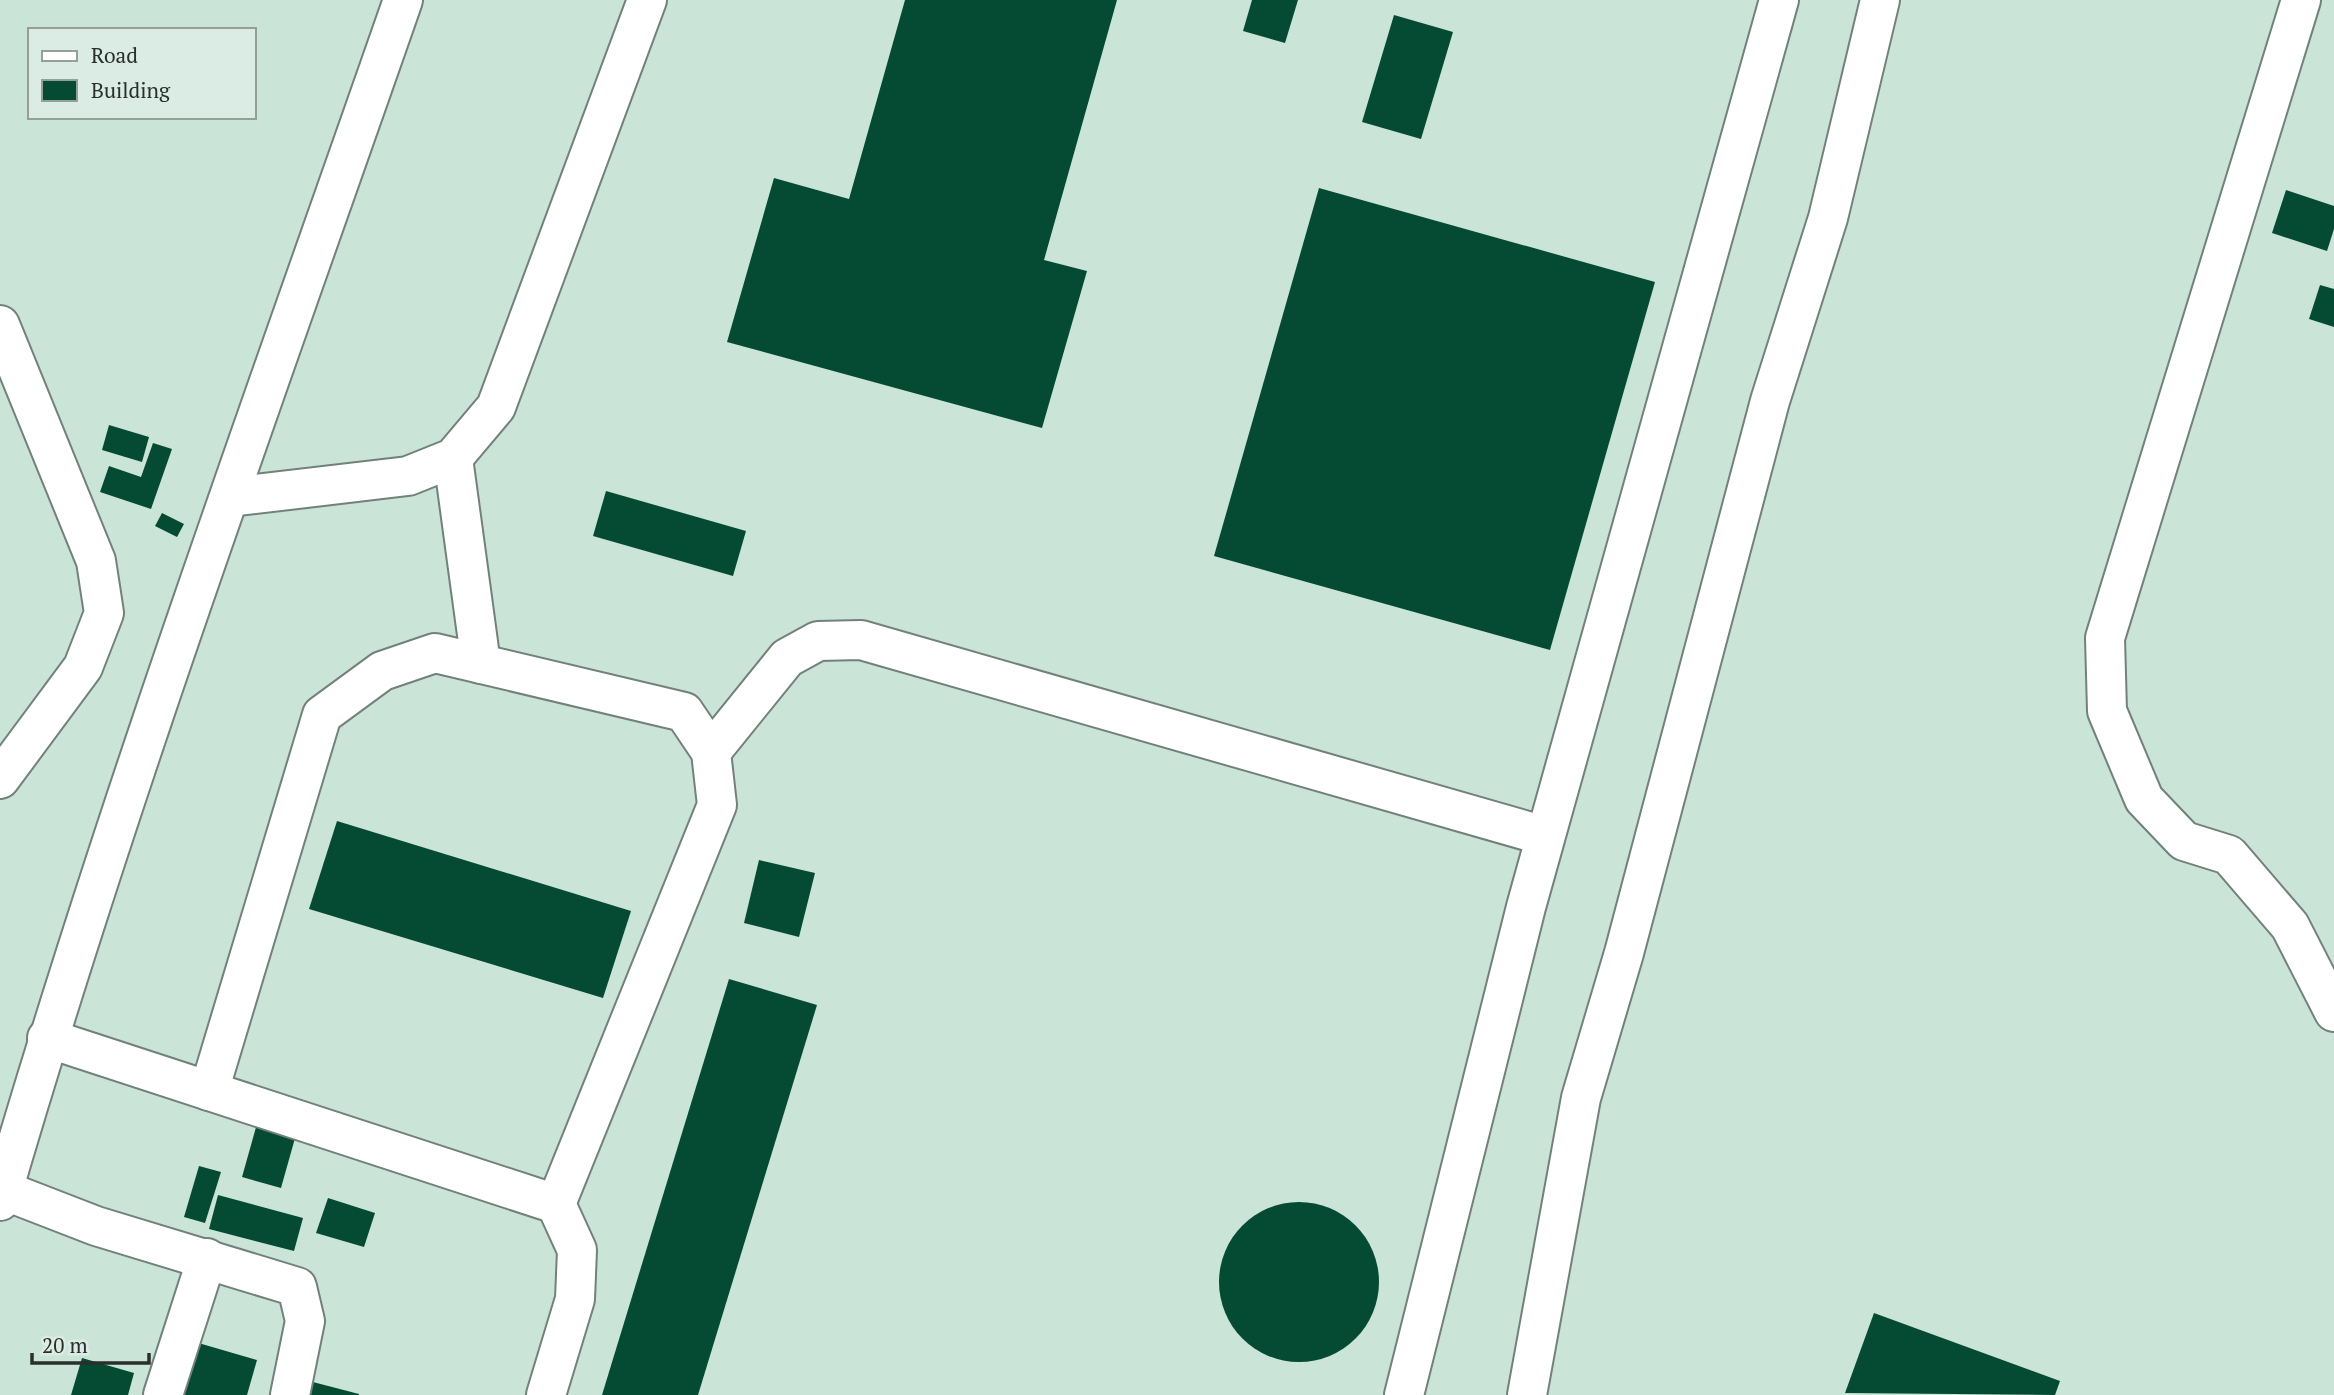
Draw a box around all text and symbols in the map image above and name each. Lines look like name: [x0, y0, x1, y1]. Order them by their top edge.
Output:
legend: [28, 28, 256, 119]
text: Road: [91, 41, 138, 69]
text: Building: [91, 76, 171, 104]
scale bar: [32, 1322, 149, 1366]
text: 20 m: [42, 1331, 88, 1359]

